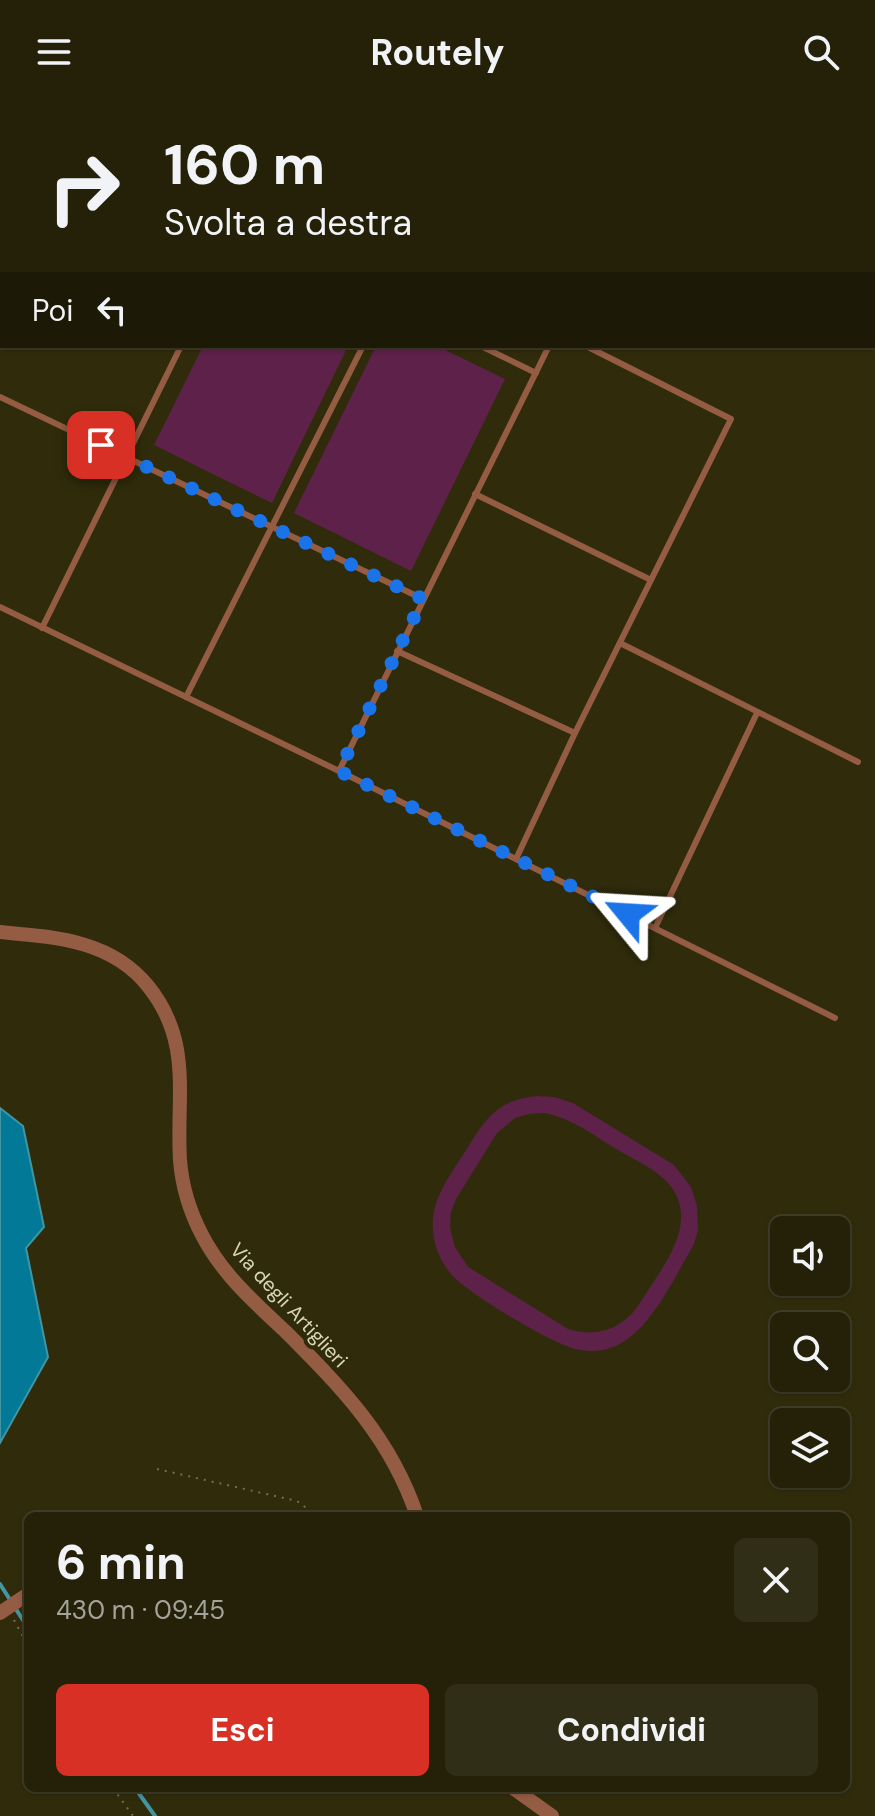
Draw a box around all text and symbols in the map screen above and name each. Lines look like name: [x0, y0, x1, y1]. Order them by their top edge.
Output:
text: Routely: [371, 29, 504, 76]
icon: menu: [32, 30, 76, 74]
icon: search: [799, 30, 843, 74]
text: 160 m: [164, 128, 325, 201]
icon: right: [32, 136, 136, 240]
text: Svolta a destra: [164, 199, 412, 246]
icon: left: [90, 288, 134, 332]
text: Poi: [32, 291, 74, 330]
pin: [67, 411, 135, 479]
icon: arrive: [79, 423, 123, 467]
position arrow: [586, 872, 670, 956]
map controls: [770, 1216, 850, 1488]
button: sound: [770, 1216, 850, 1296]
street label: Via degli Artiglieri: [225, 1237, 353, 1373]
button: search: [770, 1312, 850, 1392]
button: layers: [770, 1408, 850, 1488]
text: 6 min: [56, 1531, 186, 1594]
button: close: [734, 1538, 818, 1622]
text: 430 m · 09:45: [56, 1593, 225, 1627]
button: Esci: [56, 1684, 429, 1776]
button: Condividi: [445, 1684, 818, 1776]

